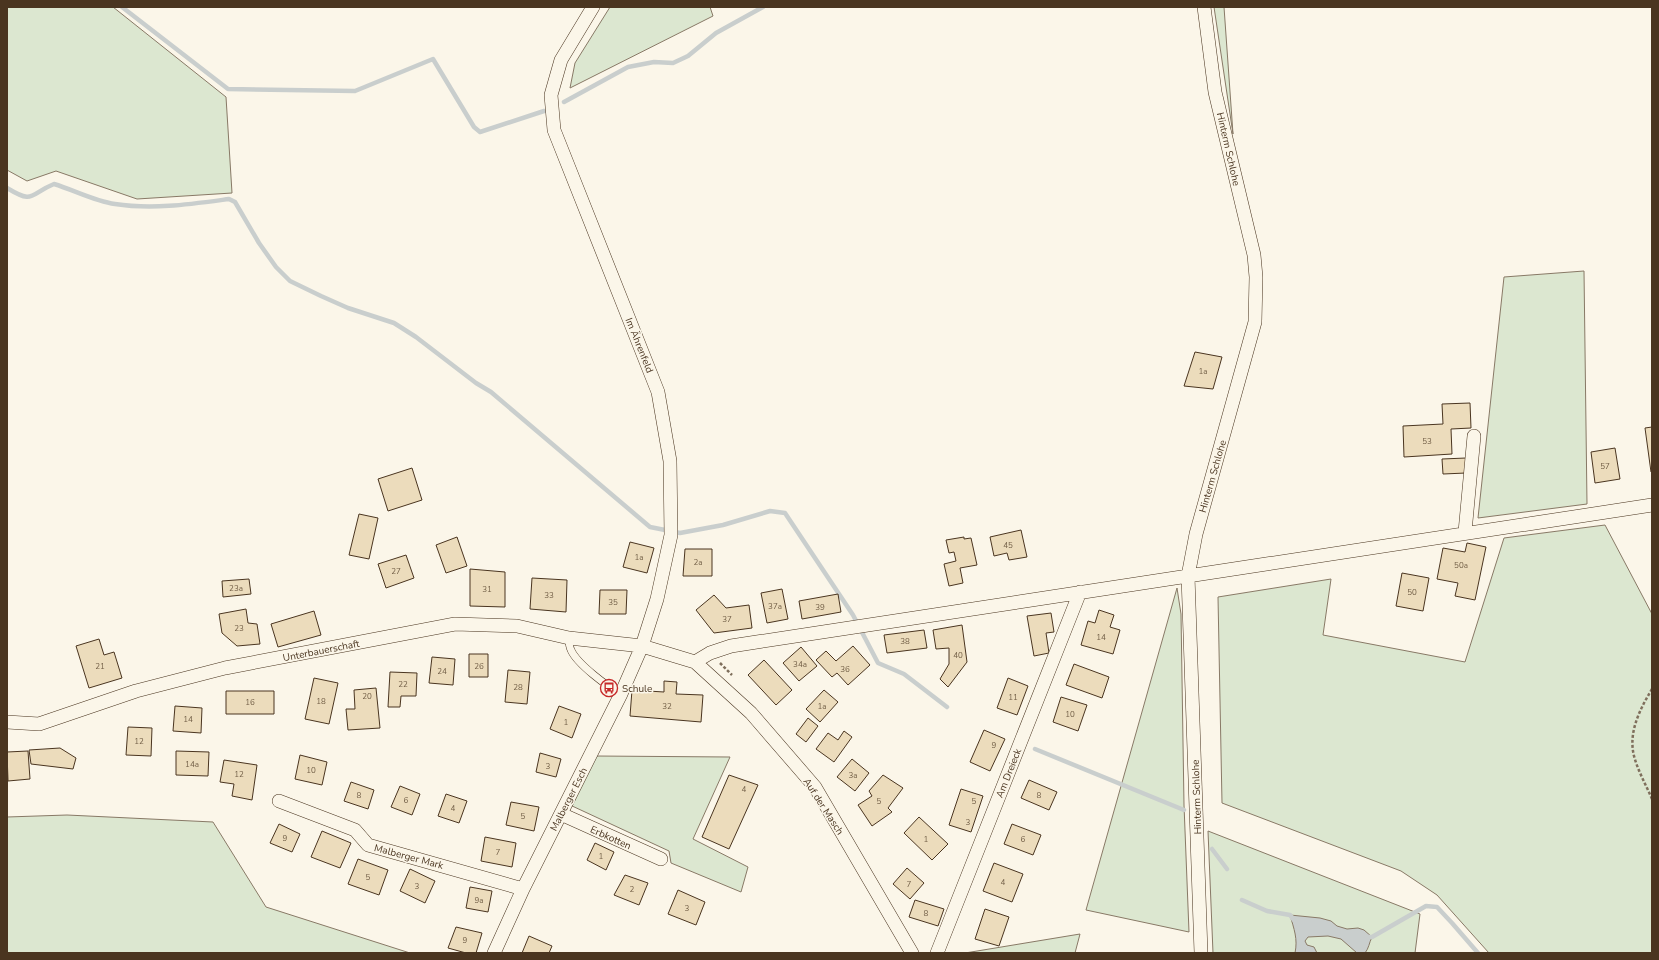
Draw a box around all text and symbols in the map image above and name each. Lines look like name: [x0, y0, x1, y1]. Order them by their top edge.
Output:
street label: Hinterm Schlohe: [1213, 111, 1243, 187]
street label: Im Ährenfeld: [622, 316, 657, 375]
house number: 1a: [1198, 366, 1208, 377]
house number: 53: [1422, 436, 1432, 447]
street label: Hinterm Schlohe: [1196, 438, 1230, 514]
house number: 57: [1600, 461, 1610, 472]
house number: 45: [1003, 540, 1013, 551]
house number: 1a: [634, 552, 644, 563]
house number: 2a: [693, 557, 703, 568]
house number: 50a: [1454, 560, 1468, 571]
house number: 27: [391, 566, 401, 577]
house number: 23a: [229, 583, 243, 594]
house number: 31: [482, 584, 492, 595]
house number: 50: [1407, 587, 1417, 598]
house number: 33: [544, 590, 554, 601]
house number: 35: [608, 597, 618, 608]
house number: 37a: [768, 601, 782, 612]
house number: 39: [815, 602, 825, 613]
house number: 37: [722, 614, 732, 625]
house number: 23: [234, 623, 244, 634]
house number: 14: [1096, 632, 1106, 643]
house number: 38: [900, 636, 910, 647]
street label: Unterbauerschaft: [282, 637, 361, 665]
house number: 40: [953, 650, 963, 661]
house number: 34a: [793, 659, 807, 670]
house number: 21: [95, 661, 105, 672]
house number: 26: [474, 661, 484, 672]
house number: 36: [840, 664, 850, 675]
house number: 24: [437, 666, 447, 677]
bus stop icon: Schule: [599, 678, 619, 698]
house number: 22: [398, 679, 408, 690]
house number: 28: [513, 682, 523, 693]
place label: Schule: [622, 682, 652, 696]
house number: 20: [362, 691, 372, 702]
house number: 11: [1008, 692, 1018, 703]
house number: 18: [316, 696, 326, 707]
house number: 16: [245, 697, 255, 708]
house number: 32: [662, 701, 672, 712]
house number: 1a: [817, 701, 827, 712]
house number: 10: [1065, 709, 1075, 720]
house number: 14: [183, 714, 193, 725]
house number: 1: [564, 717, 569, 728]
house number: 12: [134, 736, 144, 747]
house number: 9: [992, 740, 997, 751]
street label: Am Dreieck: [993, 746, 1026, 800]
house number: 14a: [185, 759, 199, 770]
street label: Hinterm Schlohe: [1189, 759, 1205, 835]
house number: 3: [546, 761, 551, 772]
house number: 10: [306, 765, 316, 776]
street label: Malberger Esch: [547, 765, 591, 834]
house number: 12: [234, 769, 244, 780]
house number: 3a: [848, 770, 858, 781]
street label: Auf der Masch: [800, 775, 847, 838]
house number: 4: [742, 784, 747, 795]
house number: 8: [357, 790, 362, 801]
house number: 8: [1037, 790, 1042, 801]
house number: 6: [404, 795, 409, 806]
house number: 5: [877, 796, 882, 807]
house number: 5: [972, 796, 977, 807]
house number: 4: [451, 803, 456, 814]
house number: 5: [521, 811, 526, 822]
house number: 3: [966, 817, 971, 828]
street label: Erbkotten: [588, 823, 633, 853]
house number: 9: [283, 833, 288, 844]
house number: 1: [924, 834, 929, 845]
house number: 6: [1021, 834, 1026, 845]
street label: Malberger Mark: [373, 841, 446, 873]
house number: 7: [496, 847, 501, 858]
house number: 1: [599, 851, 604, 862]
house number: 5: [366, 872, 371, 883]
house number: 4: [1001, 877, 1006, 888]
house number: 7: [907, 879, 912, 890]
house number: 3: [415, 881, 420, 892]
house number: 2: [630, 884, 635, 895]
house number: 9a: [474, 895, 484, 906]
house number: 3: [685, 903, 690, 914]
house number: 8: [924, 908, 929, 919]
house number: 9: [463, 935, 468, 946]

